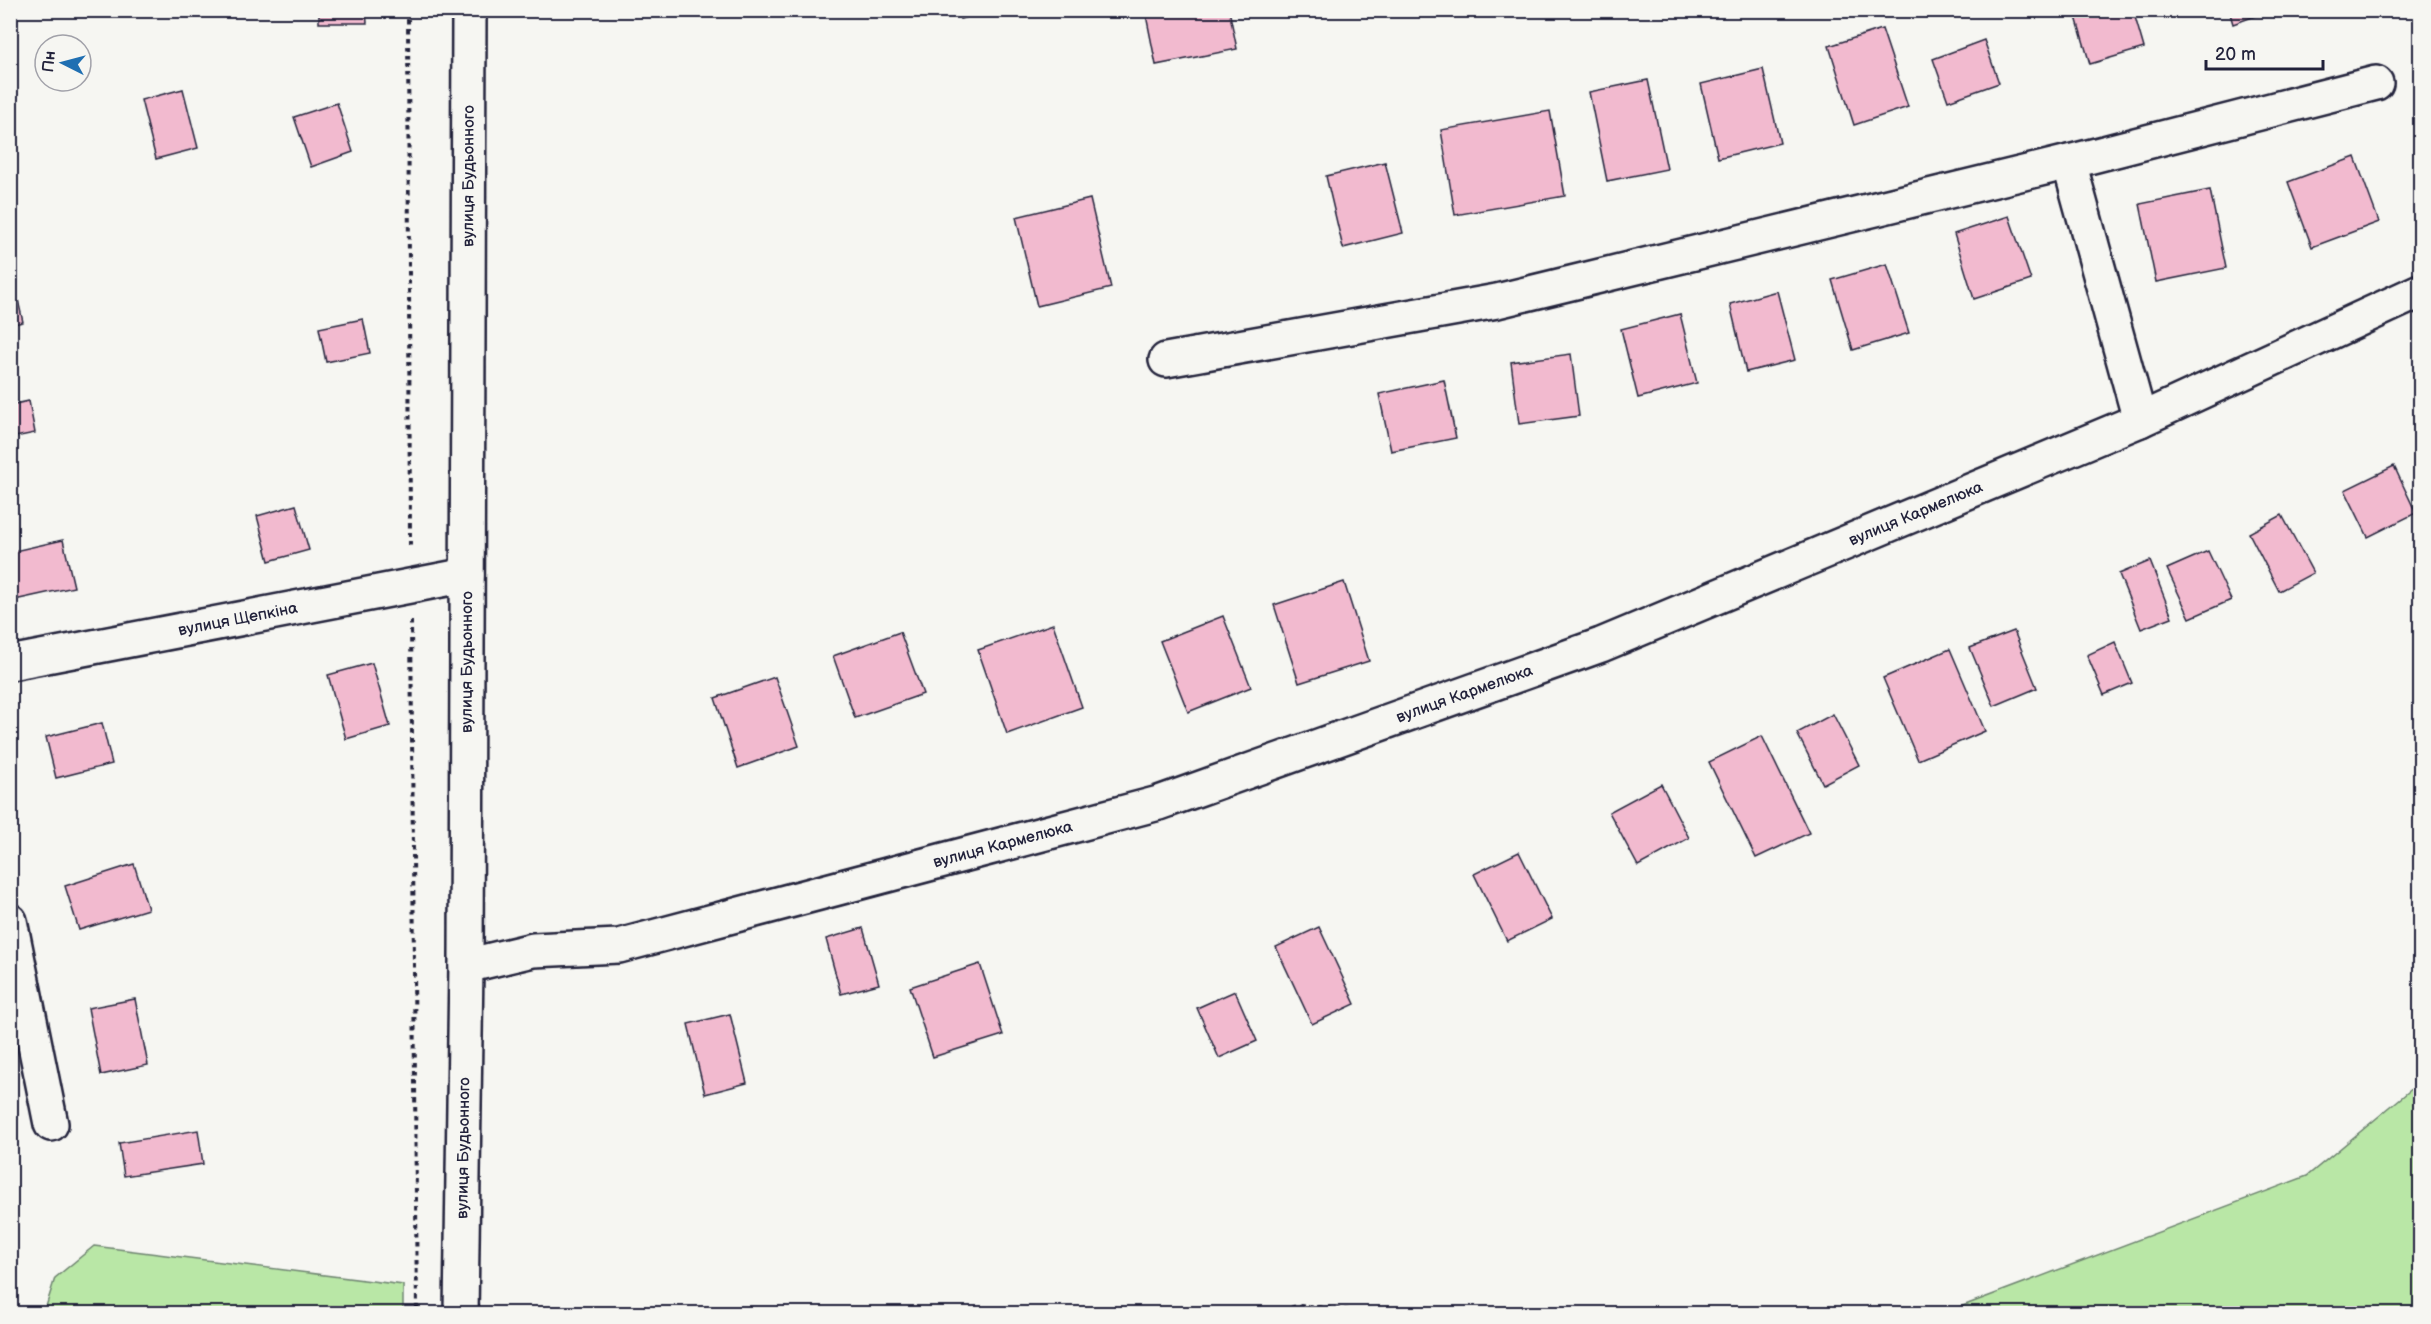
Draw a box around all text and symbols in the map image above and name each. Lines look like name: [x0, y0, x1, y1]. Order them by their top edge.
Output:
north arrow: [33, 33, 93, 93]
scale bar: [2206, 33, 2323, 71]
text: 20 m: [2215, 44, 2256, 65]
text: Пн: [39, 50, 60, 73]
street label: вулиця Будьонного: [459, 105, 478, 247]
street label: вулиця Кармелюка: [1846, 477, 1986, 550]
street label: вулиця Будьонного: [457, 591, 477, 733]
street label: вулиця Щепкіна: [176, 598, 300, 640]
street label: вулиця Кармелюка: [1394, 661, 1536, 727]
street label: вулиця Кармелюка: [931, 817, 1075, 872]
street label: вулиця Будьонного: [453, 1077, 474, 1219]

